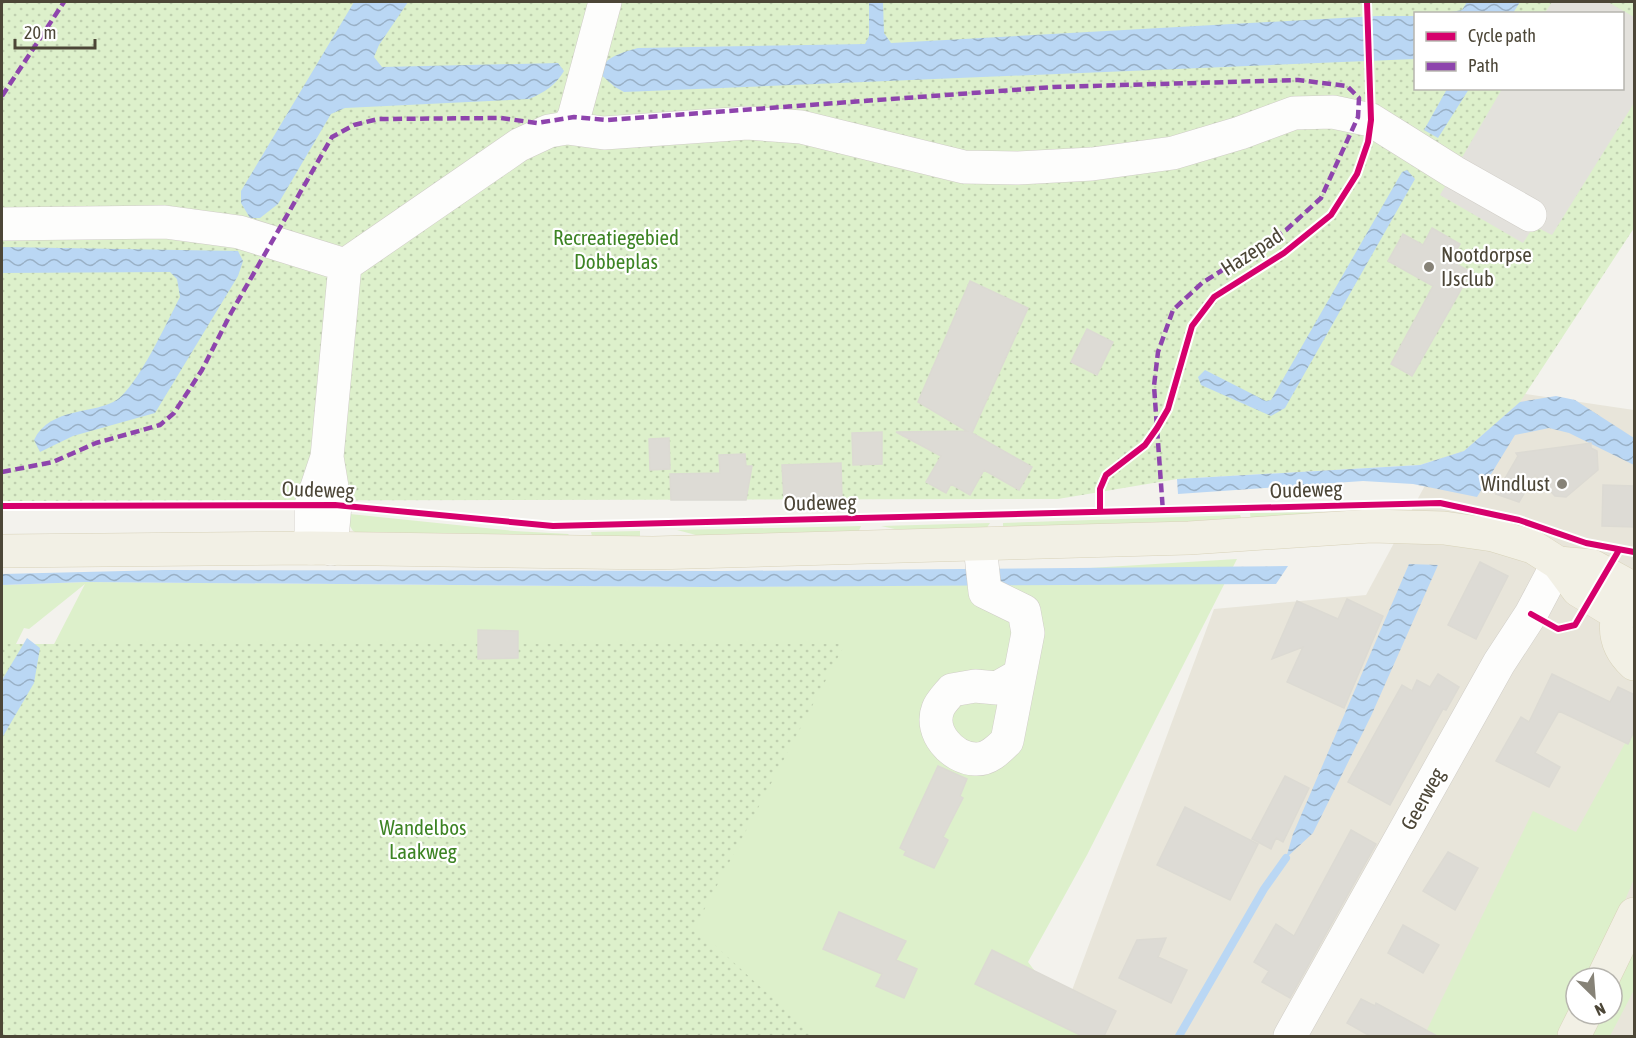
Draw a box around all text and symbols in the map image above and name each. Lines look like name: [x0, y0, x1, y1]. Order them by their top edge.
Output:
scale bar: [15, 12, 94, 50]
legend: [1414, 12, 1624, 90]
text: 20 m: [24, 22, 56, 43]
text: Cycle path: [1468, 25, 1536, 46]
text: Path: [1468, 55, 1499, 76]
street label: Hazepad: [1216, 222, 1287, 280]
park label: Recreatiegebied Dobbeplas: [553, 225, 679, 273]
place label: Nootdorpse IJsclub: [1441, 242, 1532, 290]
marker: Nootdorpse IJsclub: [1422, 260, 1436, 274]
place label: Windlust: [1481, 471, 1550, 495]
street label: Oudeweg: [281, 476, 355, 502]
street label: Oudeweg: [1269, 476, 1343, 502]
marker: Windlust: [1555, 477, 1569, 491]
street label: Oudeweg: [783, 489, 856, 515]
street label: Geerweg: [1395, 763, 1449, 834]
park label: Wandelbos Laakweg: [380, 815, 466, 863]
north arrow: [1564, 966, 1624, 1026]
text: N: [1592, 999, 1608, 1020]

